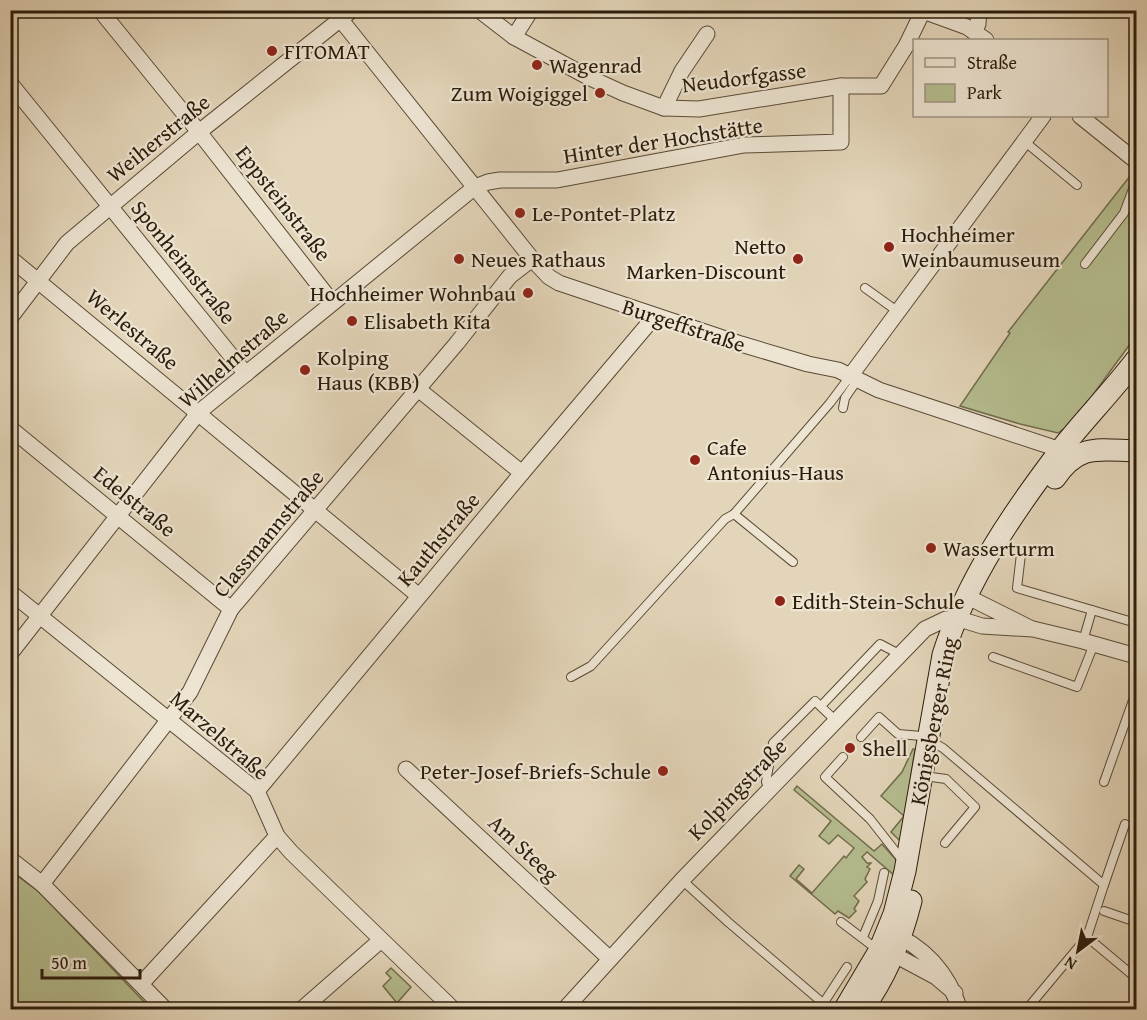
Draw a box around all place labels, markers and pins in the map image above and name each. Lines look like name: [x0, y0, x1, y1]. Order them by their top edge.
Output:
place label: FITOMAT: [284, 35, 370, 67]
marker: FITOMAT: [265, 44, 279, 58]
place label: Wagenrad: [549, 49, 642, 81]
marker: Wagenrad: [530, 58, 544, 72]
place label: Zum Woigiggel: [451, 77, 588, 109]
marker: Zum Woigiggel: [593, 86, 607, 100]
place label: Le-Pontet-Platz: [532, 197, 676, 229]
marker: Le-Pontet-Platz: [513, 206, 527, 220]
place label: Hochheimer Weinbaumuseum: [901, 218, 1060, 275]
place label: Netto Marken-Discount: [626, 230, 786, 287]
marker: Hochheimer Weinbaumuseum: [882, 240, 896, 254]
place label: Neues Rathaus: [471, 243, 606, 275]
marker: Neues Rathaus: [452, 252, 466, 266]
marker: Netto Marken-Discount: [791, 252, 805, 266]
place label: Hochheimer Wohnbau: [310, 277, 516, 309]
marker: Hochheimer Wohnbau: [521, 286, 535, 300]
place label: Elisabeth Kita: [364, 305, 491, 337]
marker: Elisabeth Kita: [345, 314, 359, 328]
place label: Kolping Haus (KBB): [317, 341, 420, 398]
marker: Kolping Haus (KBB): [298, 363, 312, 377]
place label: Cafe Antonius-Haus: [707, 431, 844, 488]
marker: Cafe Antonius-Haus: [688, 453, 702, 467]
place label: Wasserturm: [943, 532, 1055, 564]
marker: Wasserturm: [924, 541, 938, 555]
place label: Edith-Stein-Schule: [792, 585, 965, 617]
marker: Edith-Stein-Schule: [773, 594, 787, 608]
place label: Shell: [862, 732, 908, 764]
marker: Shell: [843, 741, 857, 755]
place label: Peter-Josef-Briefs-Schule: [420, 755, 651, 787]
marker: Peter-Josef-Briefs-Schule: [656, 764, 670, 778]

